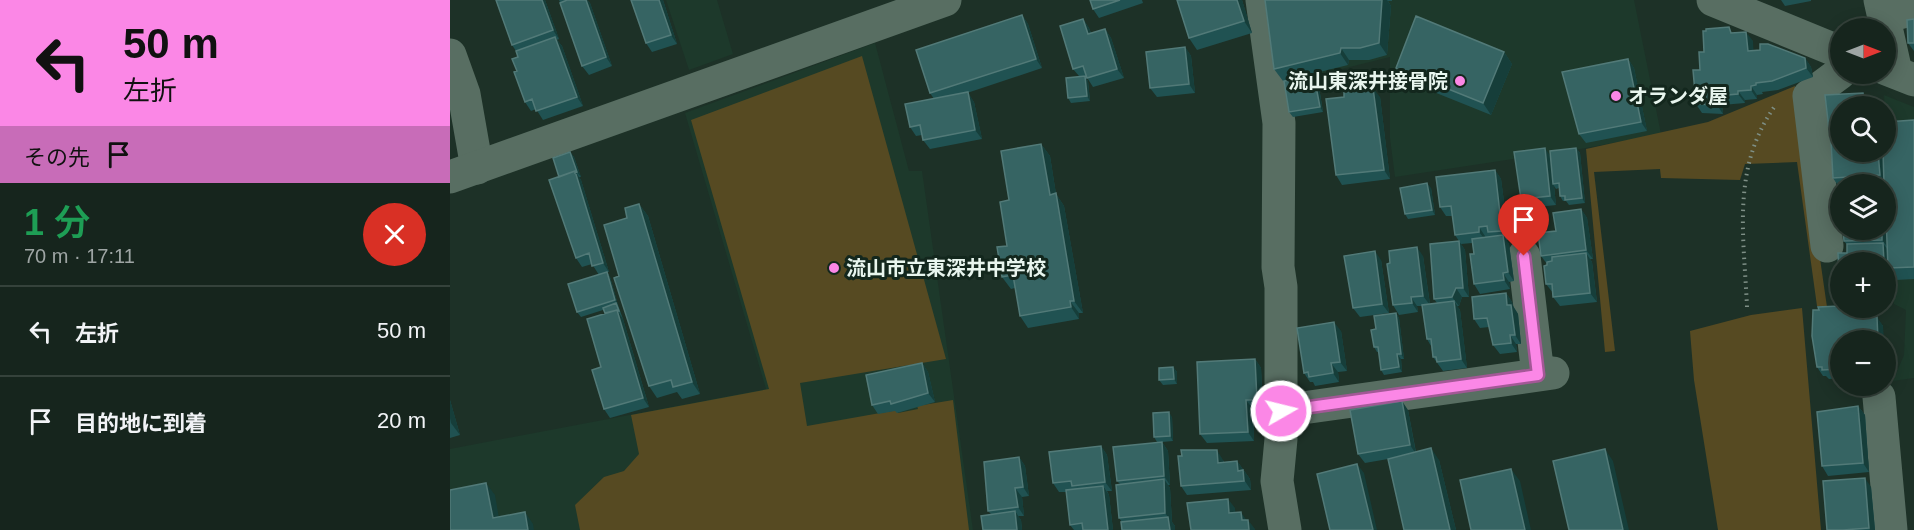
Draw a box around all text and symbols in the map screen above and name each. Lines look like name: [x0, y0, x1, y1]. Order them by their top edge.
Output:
north arrow: [1830, 18, 1896, 84]
map controls: [1830, 18, 1896, 396]
text: 50 m: [123, 20, 219, 67]
icon: left: [24, 24, 102, 102]
place label: 流山東深井接骨院: [1288, 70, 1448, 92]
marker: 流山東深井接骨院: [1453, 74, 1467, 88]
text: 左折: [123, 76, 177, 106]
place label: オランダ屋: [1628, 85, 1728, 107]
marker: オランダ屋: [1609, 89, 1623, 103]
button: search: [1830, 96, 1896, 162]
icon: arrive: [102, 138, 135, 171]
text: その先: [24, 145, 90, 170]
button: layers: [1830, 174, 1896, 240]
pin: [1498, 194, 1549, 256]
text: 1 分: [24, 202, 90, 243]
button: close: [363, 203, 426, 266]
icon: arrive: [1507, 203, 1540, 236]
text: 70 m · 17:11: [24, 245, 135, 267]
button: +: [1830, 252, 1896, 318]
place label: 流山市立東深井中学校: [846, 257, 1046, 279]
marker: 流山市立東深井中学校: [827, 261, 841, 275]
icon: left: [24, 315, 57, 348]
text: 50 m: [377, 318, 426, 343]
text: 左折: [75, 321, 119, 346]
button: −: [1830, 330, 1896, 396]
position arrow: [1249, 379, 1313, 443]
icon: arrive: [24, 405, 57, 438]
text: 20 m: [377, 408, 426, 433]
text: 目的地に到着: [75, 411, 207, 436]

